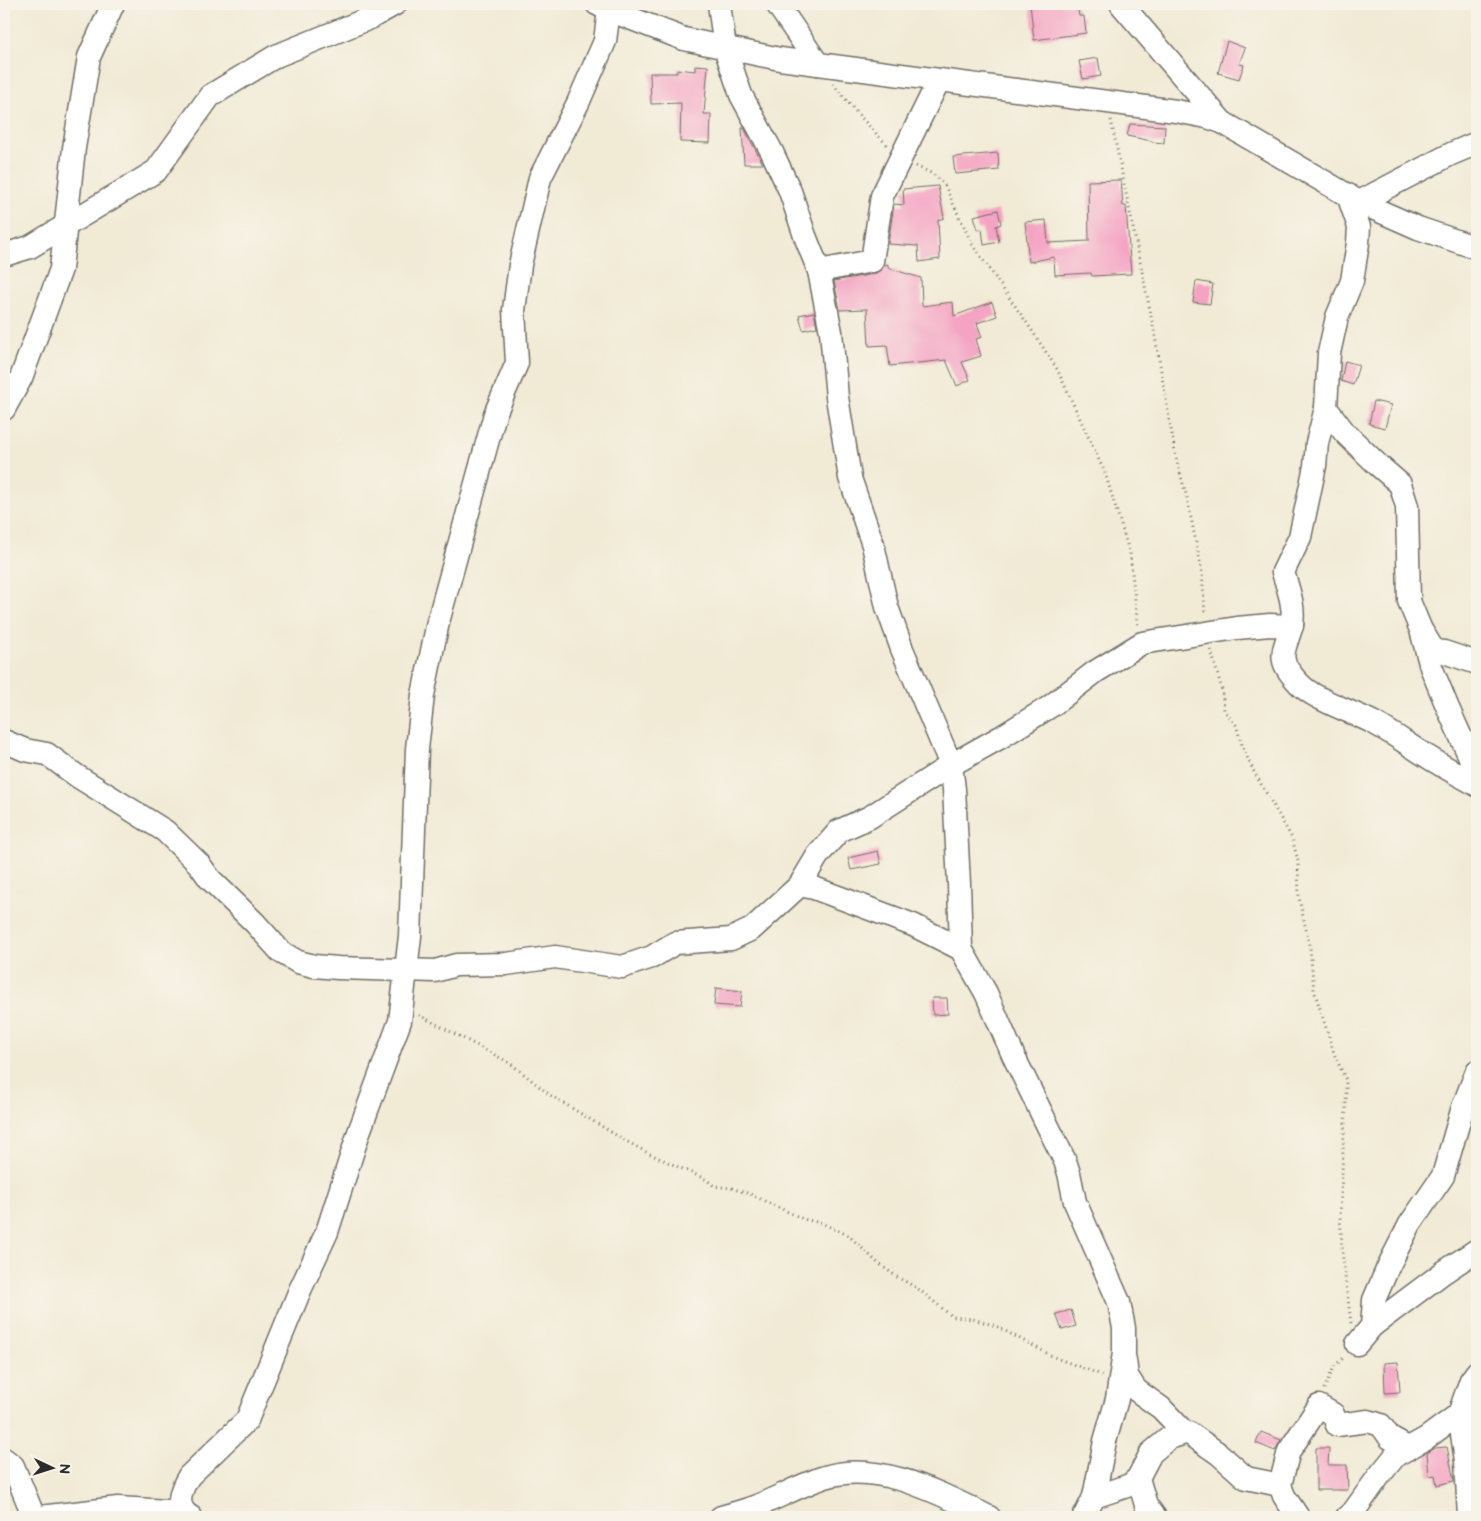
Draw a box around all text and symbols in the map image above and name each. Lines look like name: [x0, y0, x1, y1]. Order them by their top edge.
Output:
north arrow: [28, 1444, 78, 1494]
text: N: [56, 1463, 73, 1475]

